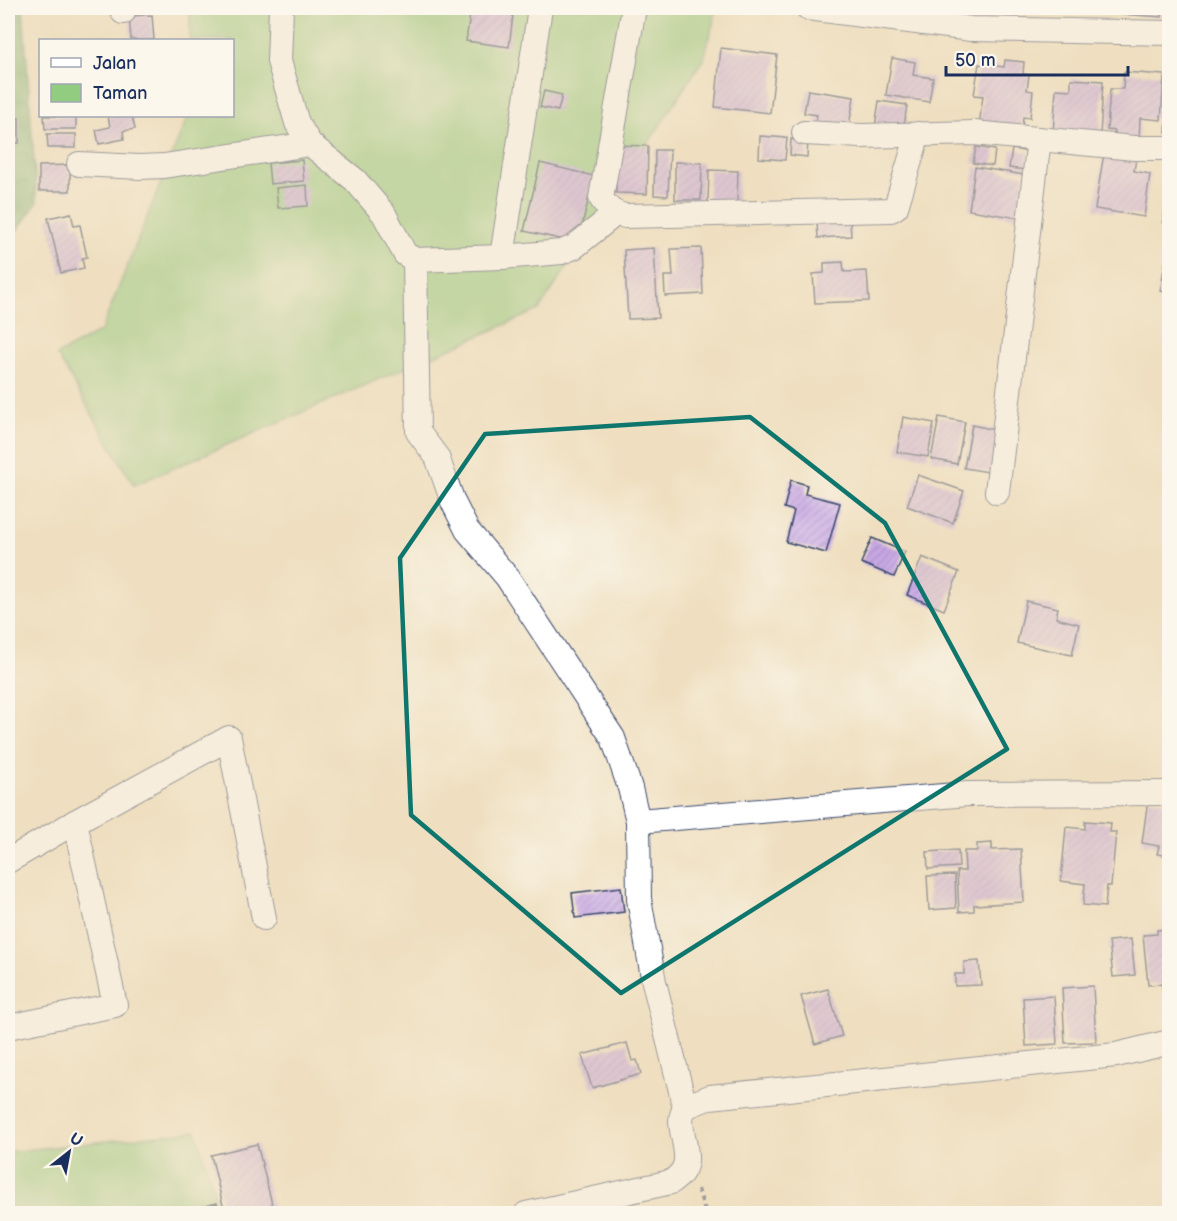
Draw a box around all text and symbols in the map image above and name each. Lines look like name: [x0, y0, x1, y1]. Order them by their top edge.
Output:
legend: [39, 39, 234, 117]
scale bar: [946, 39, 1128, 77]
text: 50 m: [955, 50, 996, 71]
text: Jalan: [93, 53, 136, 74]
text: Taman: [93, 83, 147, 104]
north arrow: [39, 1122, 99, 1182]
text: U: [66, 1129, 86, 1152]

